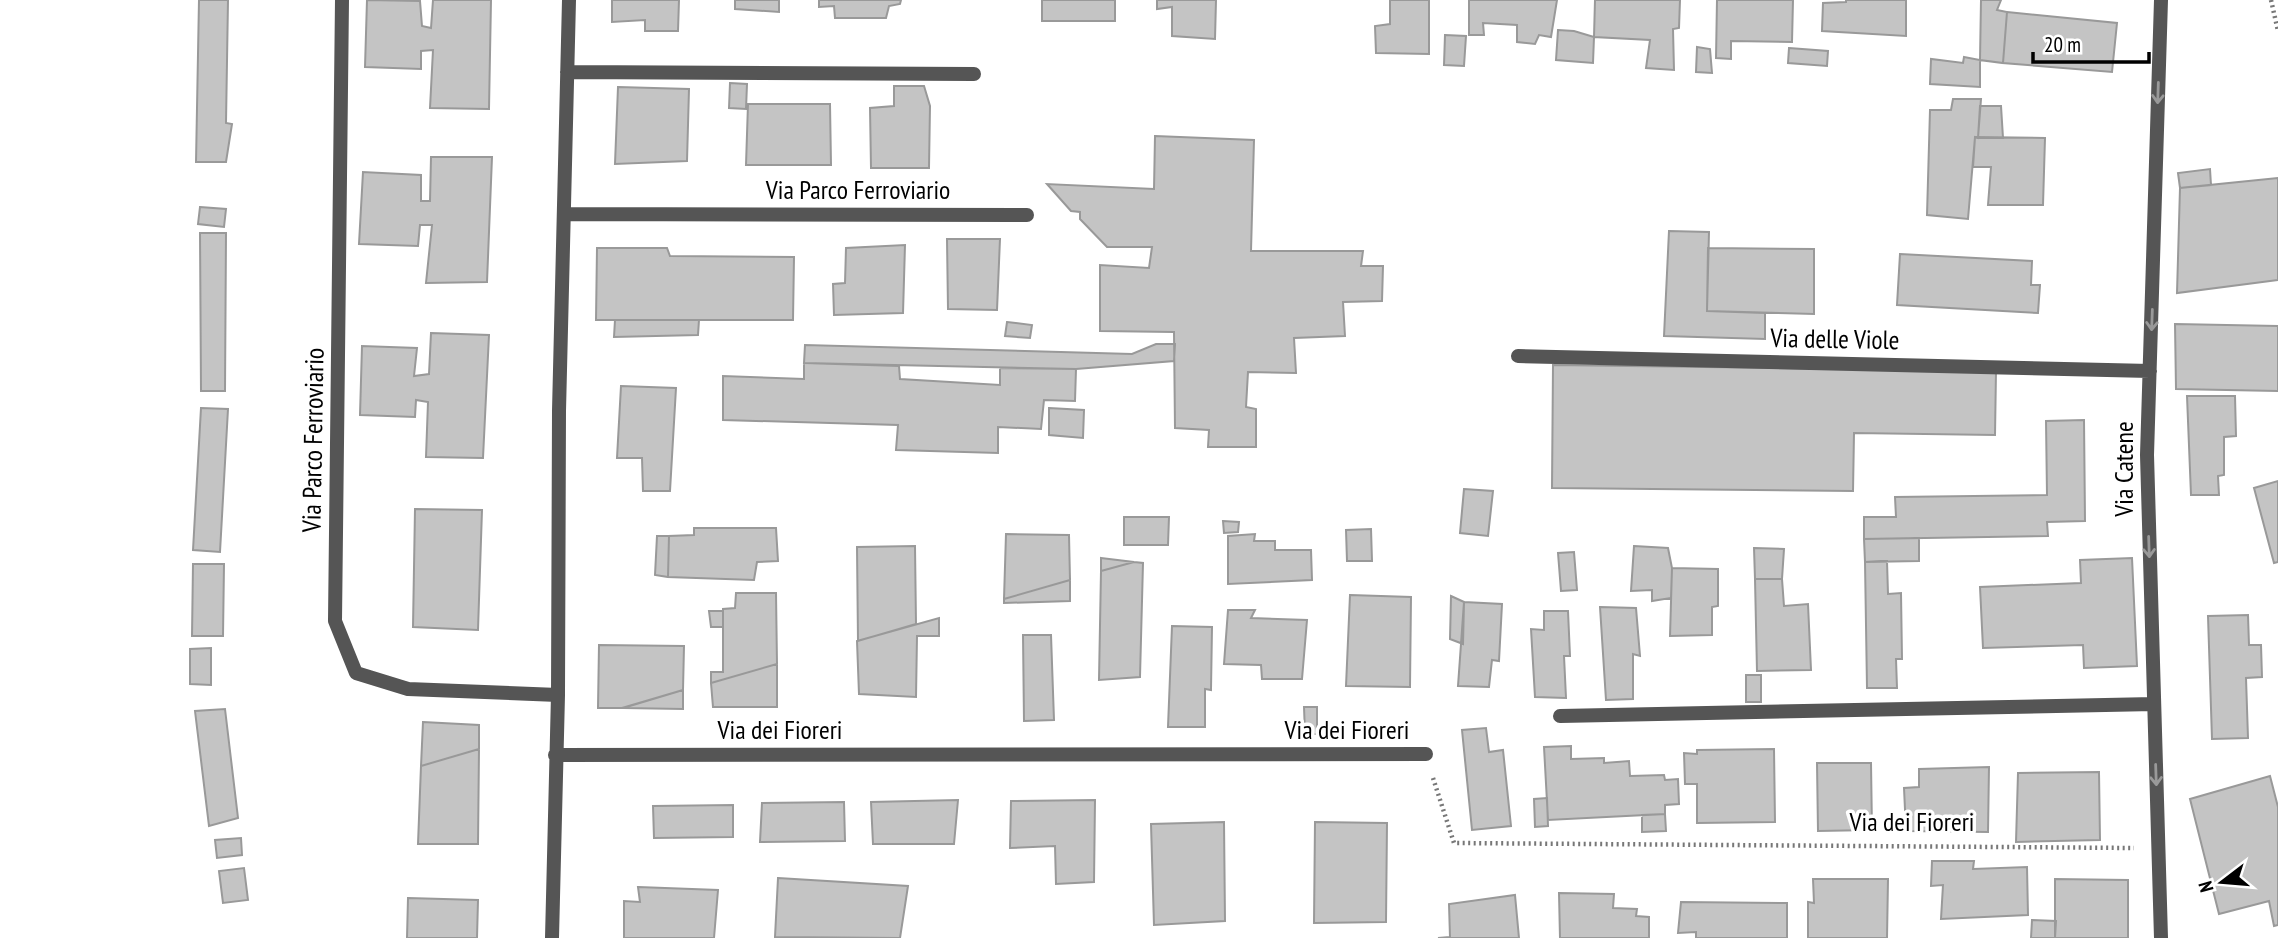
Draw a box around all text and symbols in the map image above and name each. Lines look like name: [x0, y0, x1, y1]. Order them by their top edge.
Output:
scale bar: [2033, 21, 2148, 65]
text: 20 m: [2044, 31, 2081, 58]
one-way arrow: [2152, 81, 2165, 104]
street label: Via Parco Ferroviario: [765, 173, 950, 206]
one-way arrow: [2145, 308, 2158, 331]
street label: Via delle Viole: [1769, 321, 1900, 356]
street label: Via Parco Ferroviario: [294, 347, 331, 534]
street label: Via Catene: [2107, 421, 2140, 518]
one-way arrow: [2143, 536, 2156, 559]
street label: Via dei Fioreri: [717, 713, 842, 746]
street label: Via dei Fioreri: [1284, 713, 1409, 746]
one-way arrow: [2149, 763, 2162, 786]
street label: Via dei Fioreri: [1849, 805, 1974, 838]
north arrow: [2187, 847, 2257, 917]
text: N: [2193, 878, 2219, 895]

